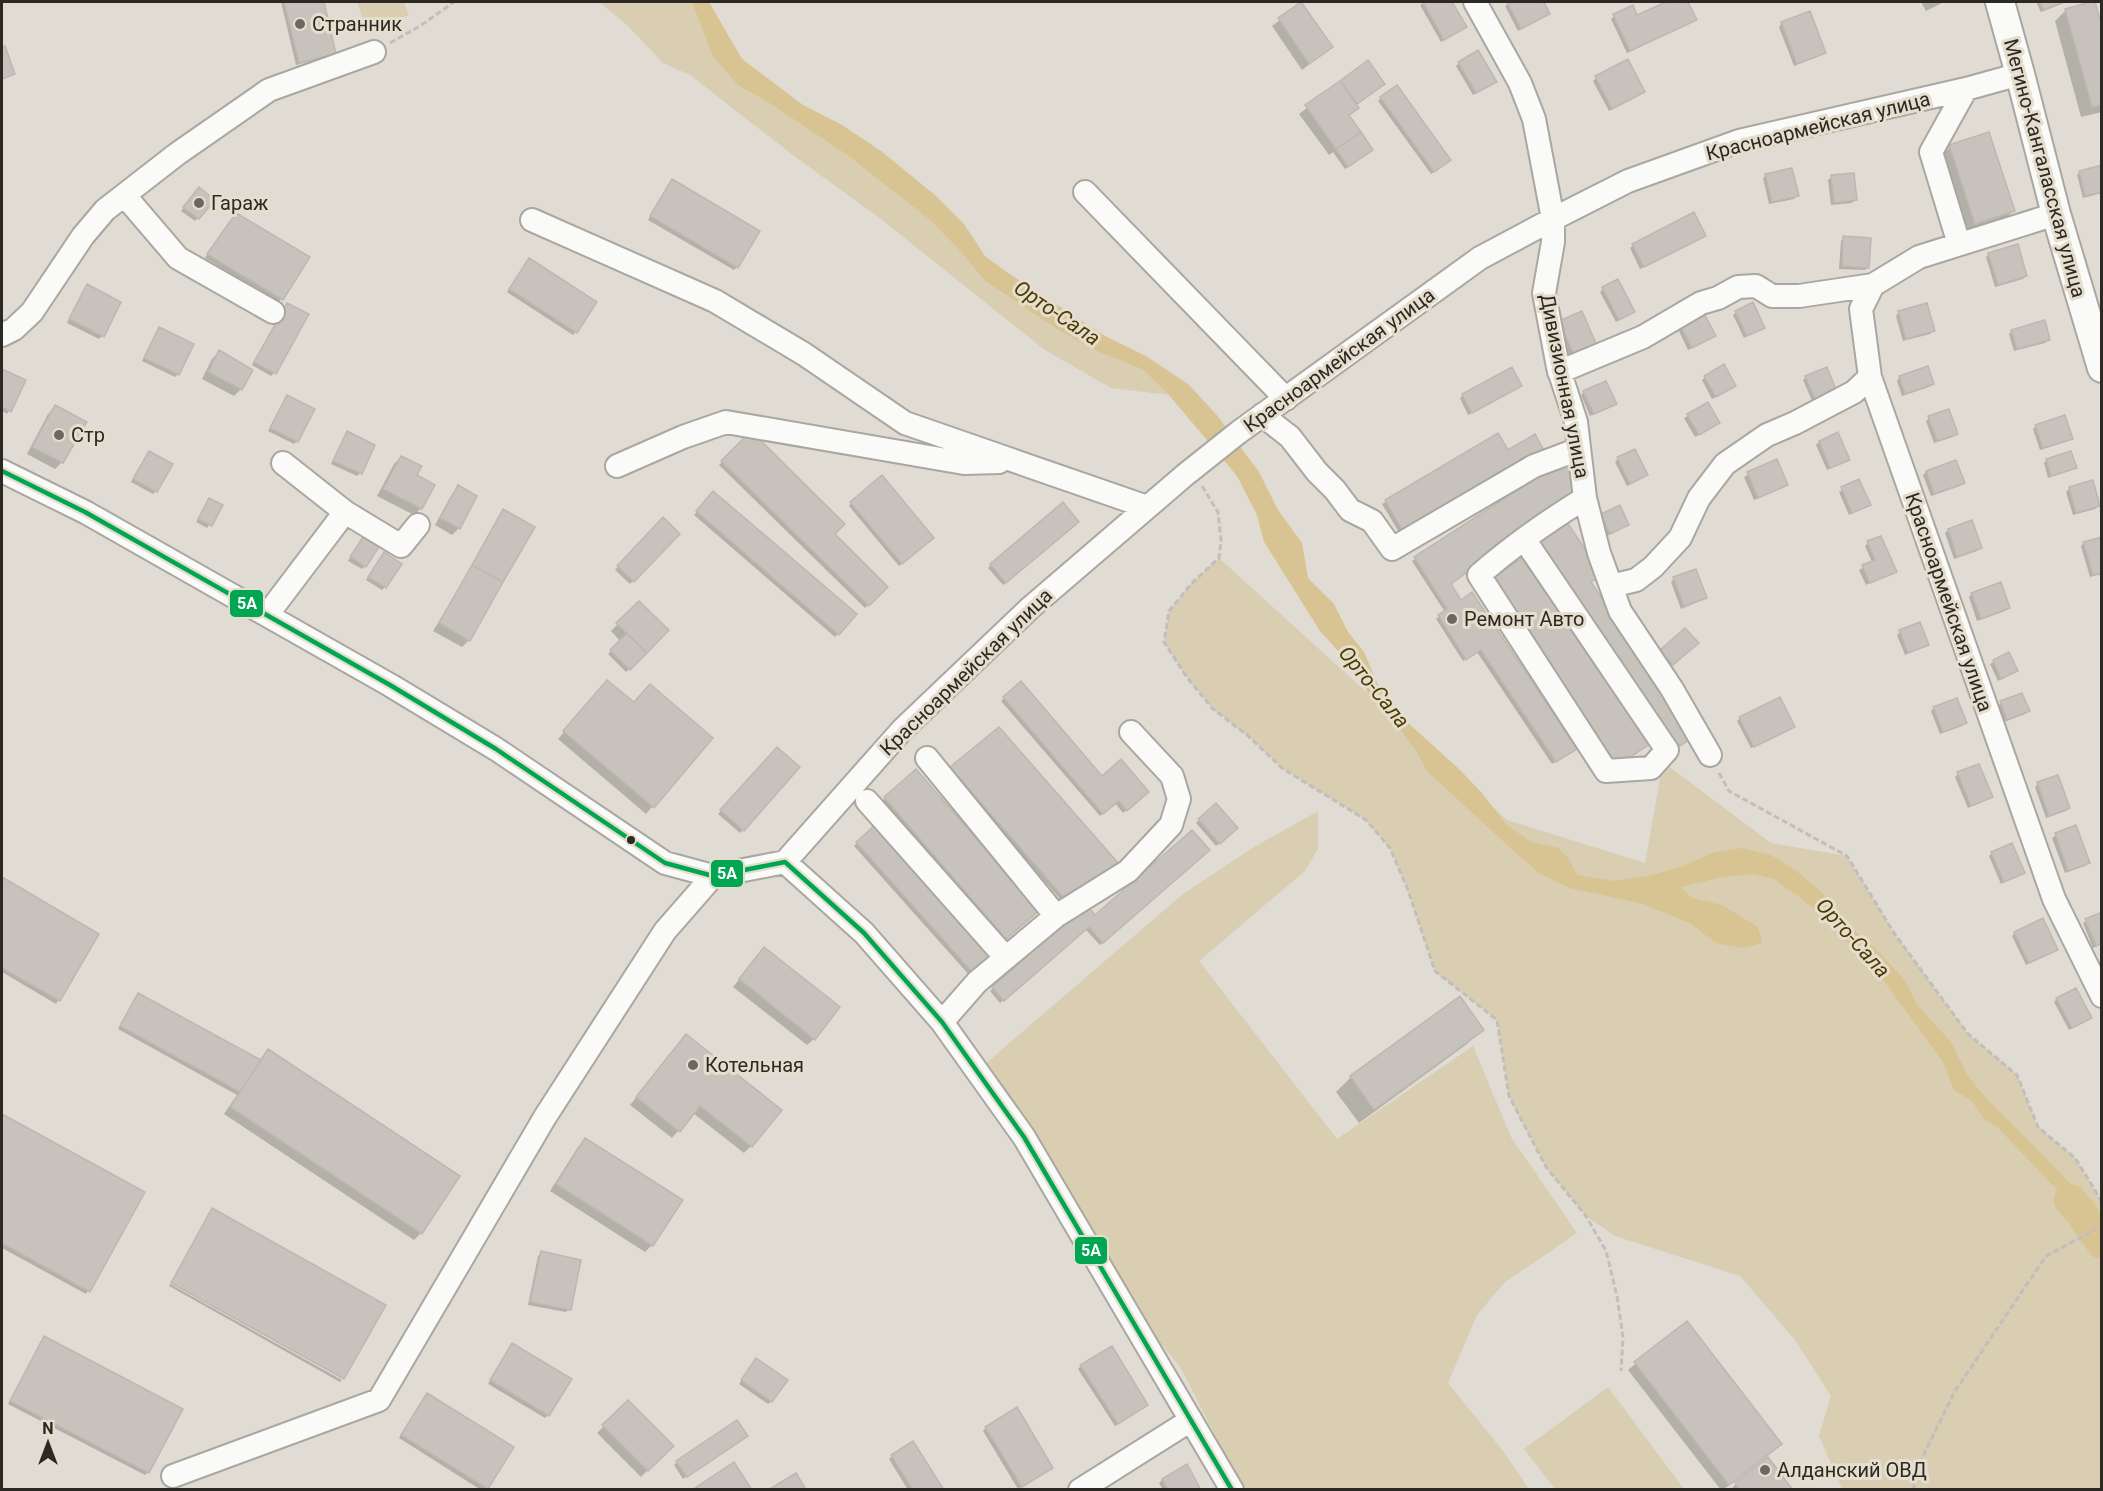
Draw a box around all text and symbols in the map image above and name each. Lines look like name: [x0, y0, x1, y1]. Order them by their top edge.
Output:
place label: Странник: [312, 12, 402, 36]
marker: Странник: [293, 17, 307, 31]
street label: Мегино-Кангаласская улица: [1999, 36, 2091, 300]
street label: Красноармейская улица: [1703, 87, 1933, 165]
place label: Гараж: [211, 191, 269, 215]
marker: Гараж: [192, 196, 206, 210]
water label: Орто-Сала: [1009, 276, 1105, 350]
street label: Красноармейская улица: [1239, 283, 1439, 437]
street label: Дивизионная улица: [1535, 292, 1595, 480]
place label: Стр: [71, 423, 105, 447]
marker: Стр: [52, 428, 66, 442]
street label: Красноармейская улица: [1900, 489, 1998, 715]
street label: Красноармейская улица: [875, 583, 1057, 761]
line badge: 5А: [229, 589, 264, 618]
text: 5А: [237, 594, 257, 613]
place label: Ремонт Авто: [1464, 607, 1584, 631]
marker: Ремонт Авто: [1445, 612, 1459, 626]
water label: Орто-Сала: [1334, 641, 1414, 733]
unlabelled marker: [625, 834, 637, 846]
line badge: 5А: [710, 859, 744, 888]
text: 5А: [717, 864, 737, 883]
water label: Орто-Сала: [1811, 893, 1895, 983]
place label: Котельная: [705, 1053, 804, 1077]
marker: Котельная: [686, 1058, 700, 1072]
line badge: 5А: [1074, 1236, 1108, 1265]
text: 5А: [1081, 1241, 1101, 1260]
north arrow: [18, 1413, 78, 1473]
text: N: [42, 1419, 54, 1438]
place label: Алданский ОВД: [1777, 1458, 1927, 1482]
marker: Алданский ОВД: [1758, 1463, 1772, 1477]

